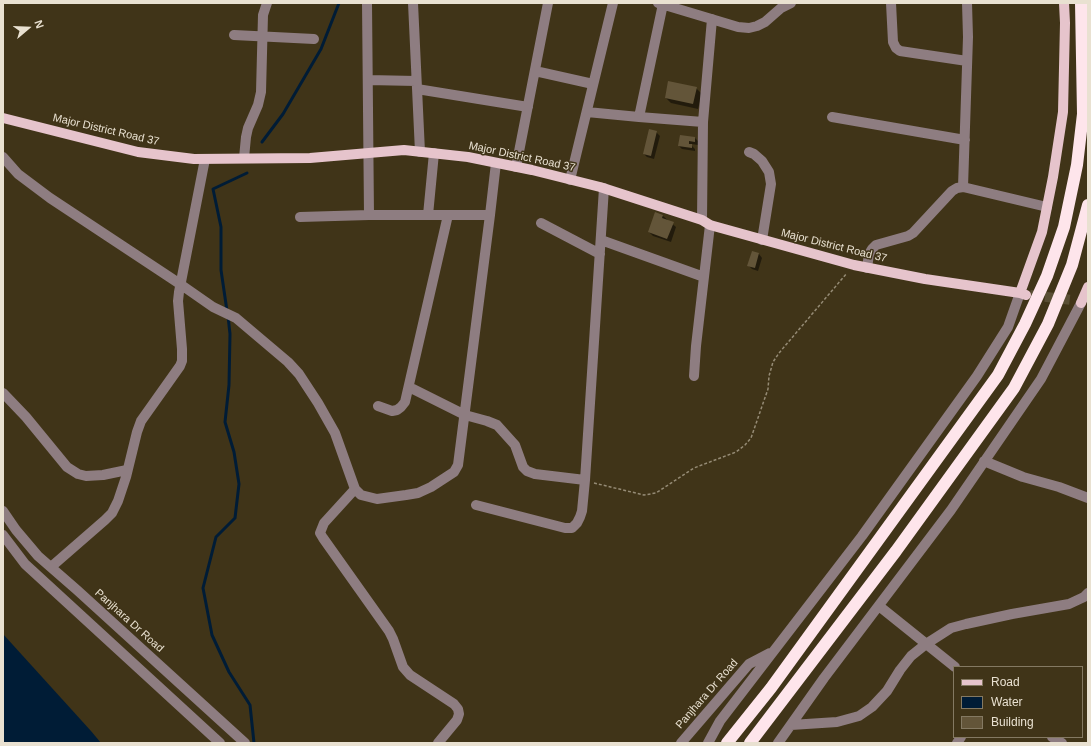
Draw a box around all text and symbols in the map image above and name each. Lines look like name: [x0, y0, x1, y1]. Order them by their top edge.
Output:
north arrow: [8, 8, 48, 48]
text: N: [32, 18, 46, 30]
street label: Major District Road 37: [52, 111, 160, 149]
street label: Major District Road 37: [467, 139, 577, 175]
street label: Major District Road 37: [780, 226, 888, 266]
street label: Panjhara Dr Road: [92, 587, 166, 655]
street label: Panjhara Dr Road: [673, 656, 741, 732]
legend: [953, 666, 1083, 738]
text: Road: [991, 675, 1020, 689]
text: Water: [991, 695, 1023, 709]
text: Building: [991, 715, 1034, 729]

